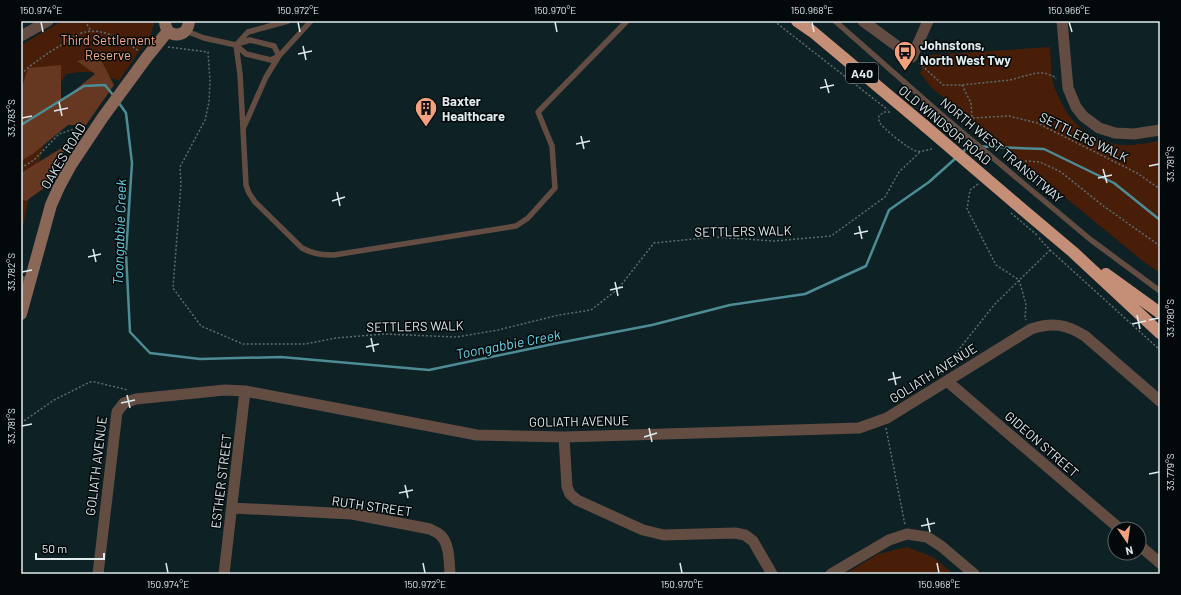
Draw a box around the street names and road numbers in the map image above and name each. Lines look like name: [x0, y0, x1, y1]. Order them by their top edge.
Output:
road number: A40: [846, 63, 878, 83]
street label: OLD WINDSOR ROAD: [896, 82, 994, 168]
street label: NORTH WEST TRANSITWAY: [937, 94, 1067, 206]
street label: SETTLERS WALK: [1037, 109, 1131, 165]
street label: OAKES ROAD: [37, 120, 89, 192]
street label: SETTLERS WALK: [694, 222, 792, 240]
street label: SETTLERS WALK: [366, 317, 464, 335]
street label: GOLIATH AVENUE: [886, 340, 980, 406]
street label: GIDEON STREET: [1002, 408, 1082, 480]
street label: GOLIATH AVENUE: [529, 412, 629, 430]
street label: GOLIATH AVENUE: [82, 415, 110, 517]
street label: ESTHER STREET: [207, 433, 235, 529]
street label: RUTH STREET: [331, 492, 413, 520]

